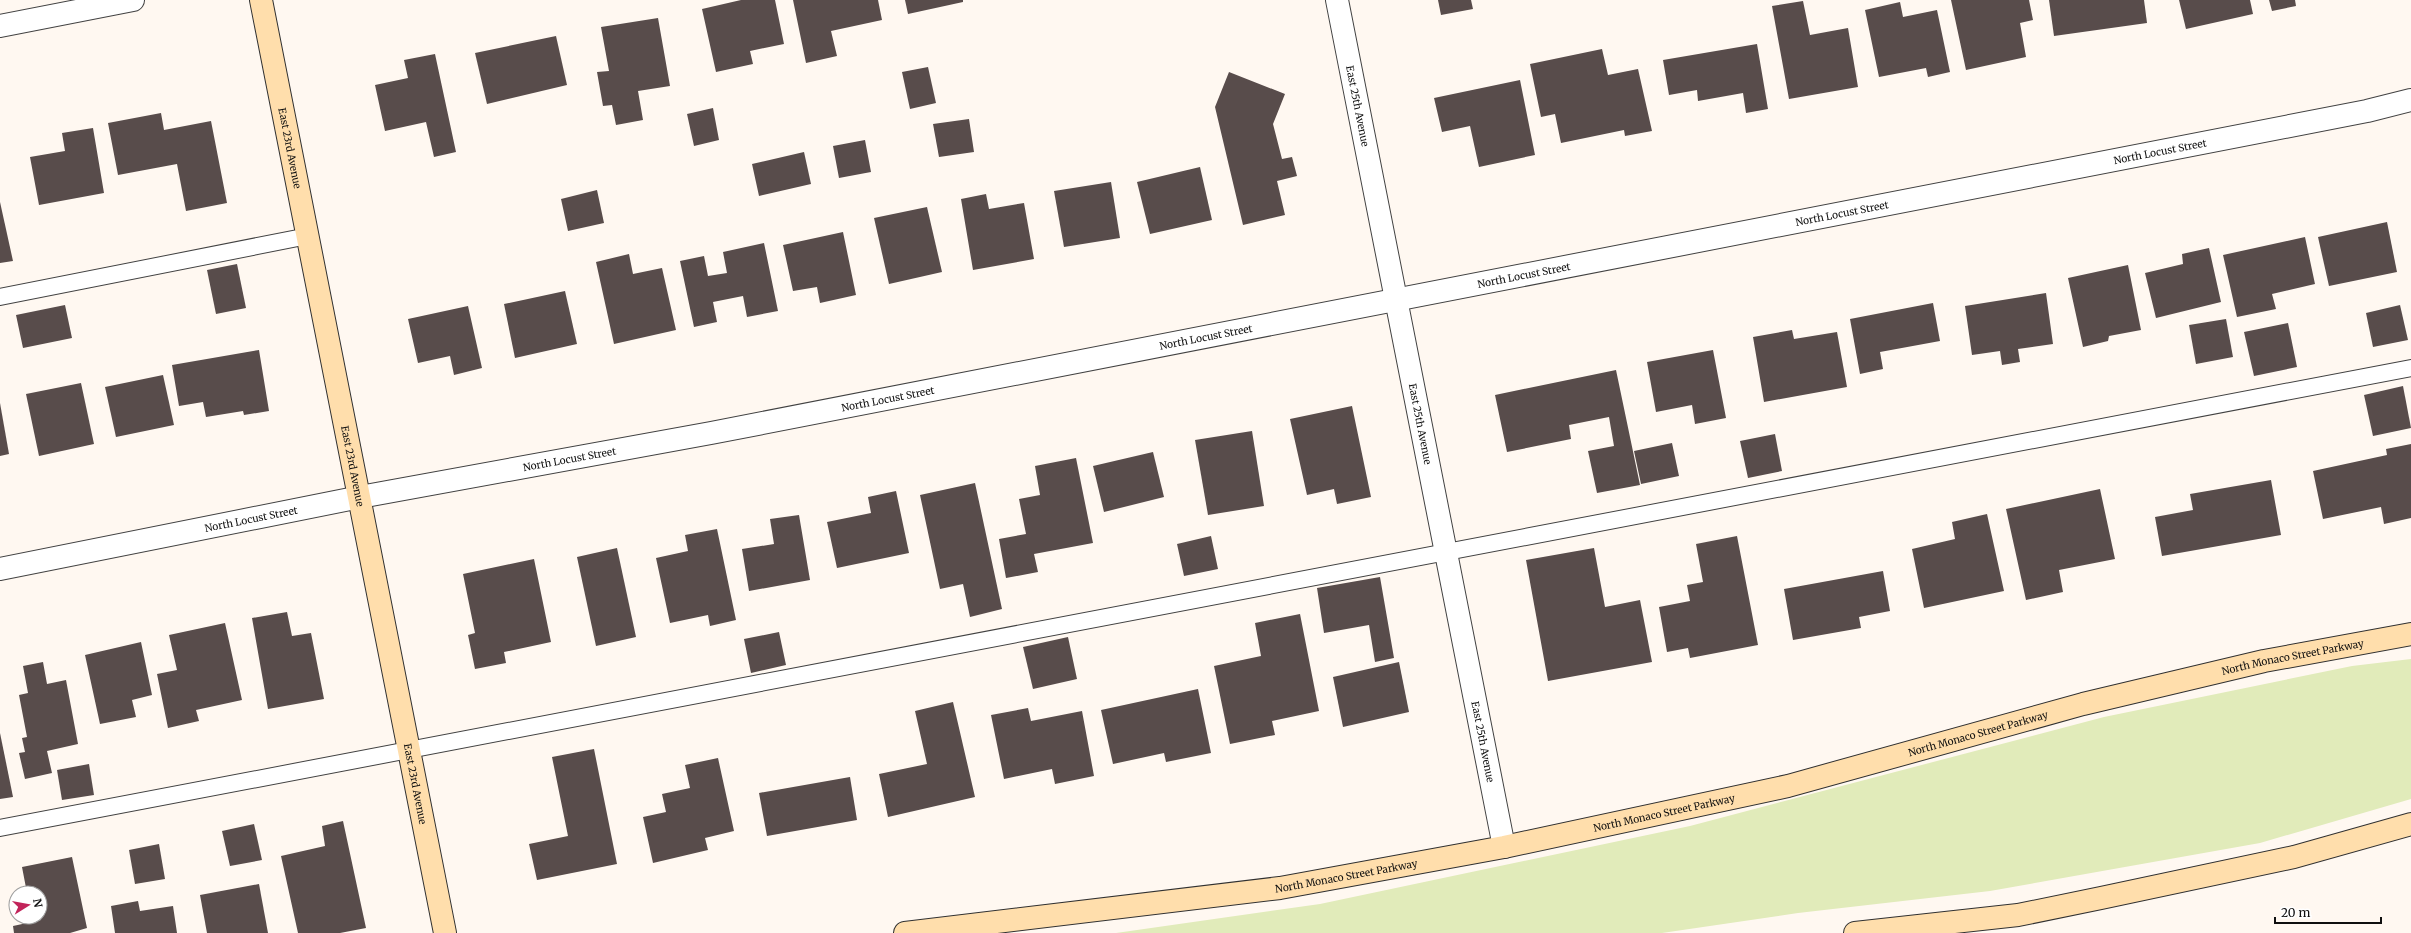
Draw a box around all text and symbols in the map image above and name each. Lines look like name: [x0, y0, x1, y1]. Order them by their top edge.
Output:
street label: East 25th Avenue: [1344, 64, 1372, 148]
street label: East 23rd Avenue: [276, 107, 305, 190]
street label: North Locust Street: [2112, 136, 2208, 167]
street label: North Locust Street: [1794, 198, 1890, 228]
street label: North Locust Street: [1476, 260, 1572, 290]
street label: North Locust Street: [1158, 321, 1253, 352]
street label: East 25th Avenue: [1406, 382, 1435, 466]
street label: North Locust Street: [840, 383, 935, 414]
street label: East 23rd Avenue: [339, 424, 367, 508]
street label: North Locust Street: [522, 444, 617, 474]
street label: North Locust Street: [203, 503, 299, 534]
street label: North Monaco Street Parkway: [2220, 636, 2365, 677]
street label: East 25th Avenue: [1469, 700, 1498, 783]
street label: North Monaco Street Parkway: [1907, 708, 2049, 759]
street label: East 23rd Avenue: [401, 742, 430, 825]
street label: North Monaco Street Parkway: [1592, 791, 1736, 834]
street label: North Monaco Street Parkway: [1274, 856, 1419, 895]
north arrow: [8, 885, 48, 925]
text: N: [30, 897, 46, 909]
scale bar: [2275, 899, 2381, 925]
text: 20 m: [2281, 905, 2310, 920]

